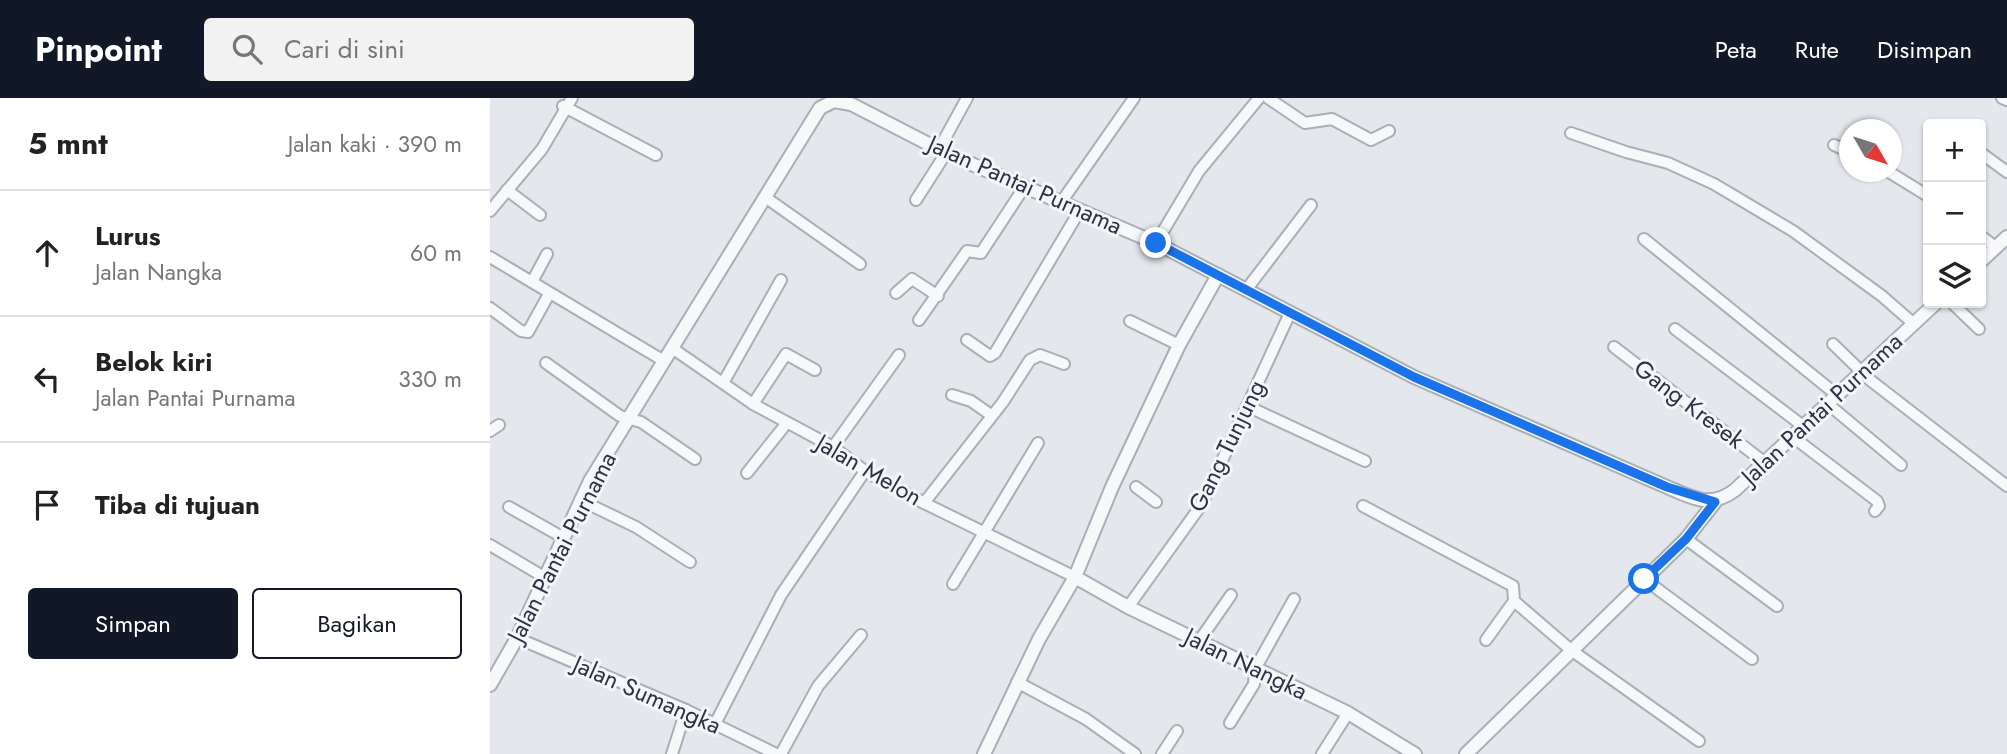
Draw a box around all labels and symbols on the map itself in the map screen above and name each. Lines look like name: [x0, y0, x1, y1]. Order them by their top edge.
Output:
north arrow: [1839, 119, 1902, 182]
street label: Jalan Pantai Purnama: [920, 125, 1128, 243]
route end: [1140, 227, 1171, 258]
street label: Jalan Pantai Purnama: [1731, 324, 1910, 495]
street label: Gang Kresek: [1627, 351, 1752, 457]
street label: Gang Tunjung: [1179, 374, 1274, 518]
street label: Jalan Melon: [807, 424, 929, 514]
street label: Jalan Pantai Purnama: [497, 446, 625, 651]
route start: [1628, 563, 1659, 594]
street label: Jalan Nangka: [1176, 617, 1314, 708]
street label: Jalan Sumangka: [565, 645, 727, 743]

